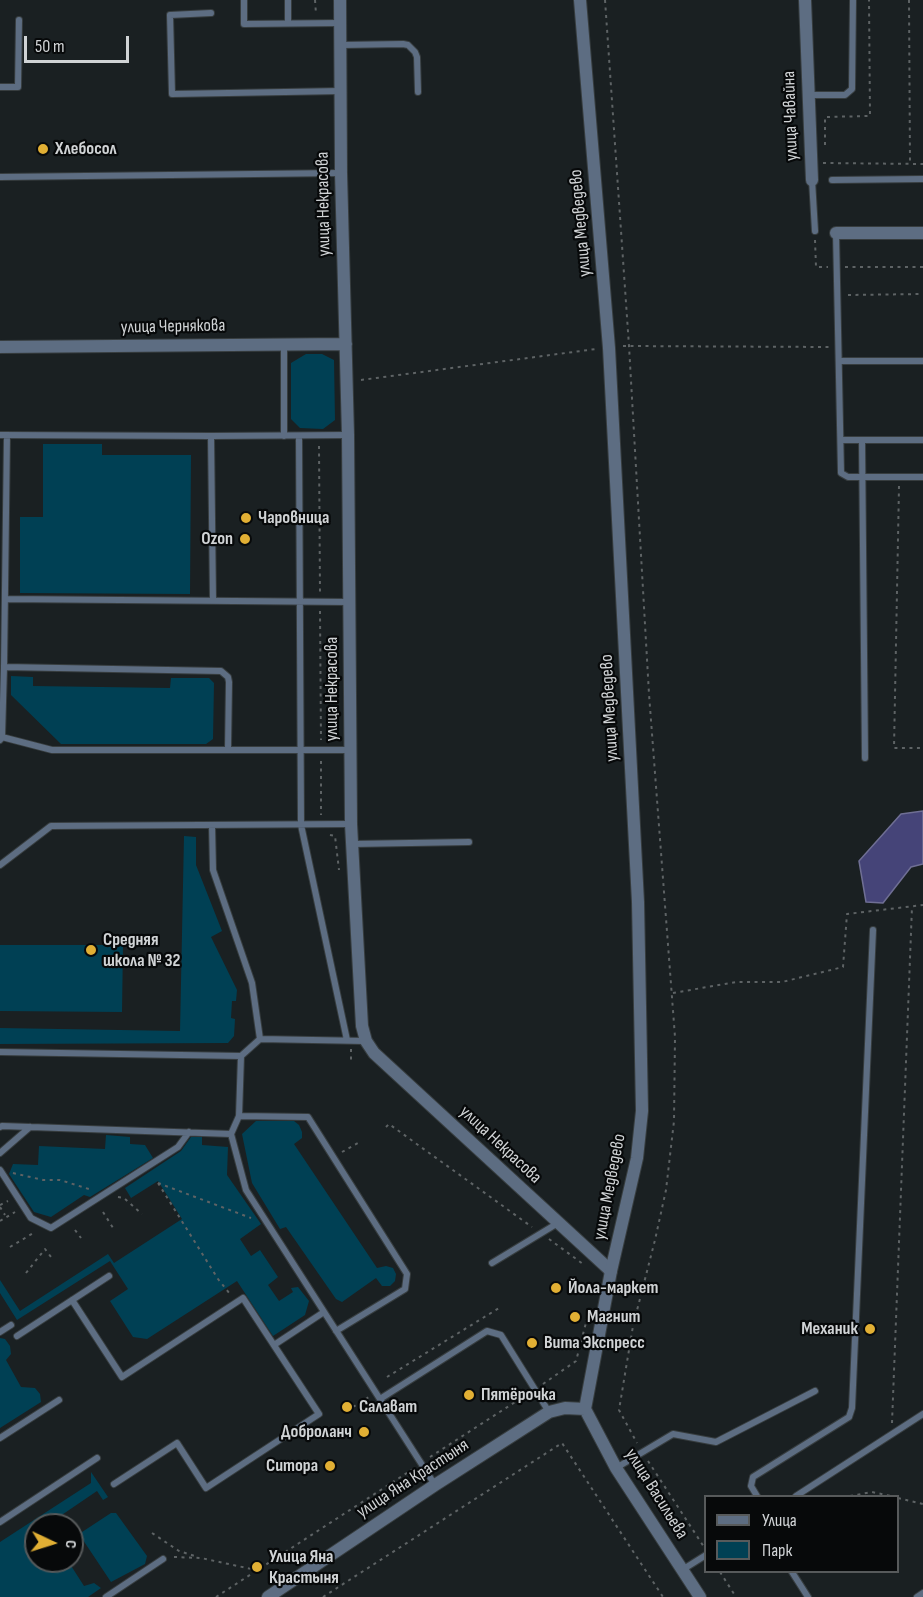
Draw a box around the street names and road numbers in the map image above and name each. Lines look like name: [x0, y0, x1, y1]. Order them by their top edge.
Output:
street label: улица Чавайна: [779, 71, 803, 161]
street label: улица Некрасова: [312, 152, 336, 256]
street label: улица Медведево: [566, 168, 596, 278]
street label: улица Чернякова: [121, 315, 225, 339]
street label: улица Некрасова: [321, 637, 343, 741]
street label: улица Медведево: [596, 654, 624, 762]
street label: улица Некрасова: [454, 1101, 546, 1189]
street label: улица Медведево: [589, 1132, 631, 1242]
street label: улица Яна Крастыня: [353, 1435, 473, 1523]
street label: улица Васильева: [620, 1445, 692, 1543]

